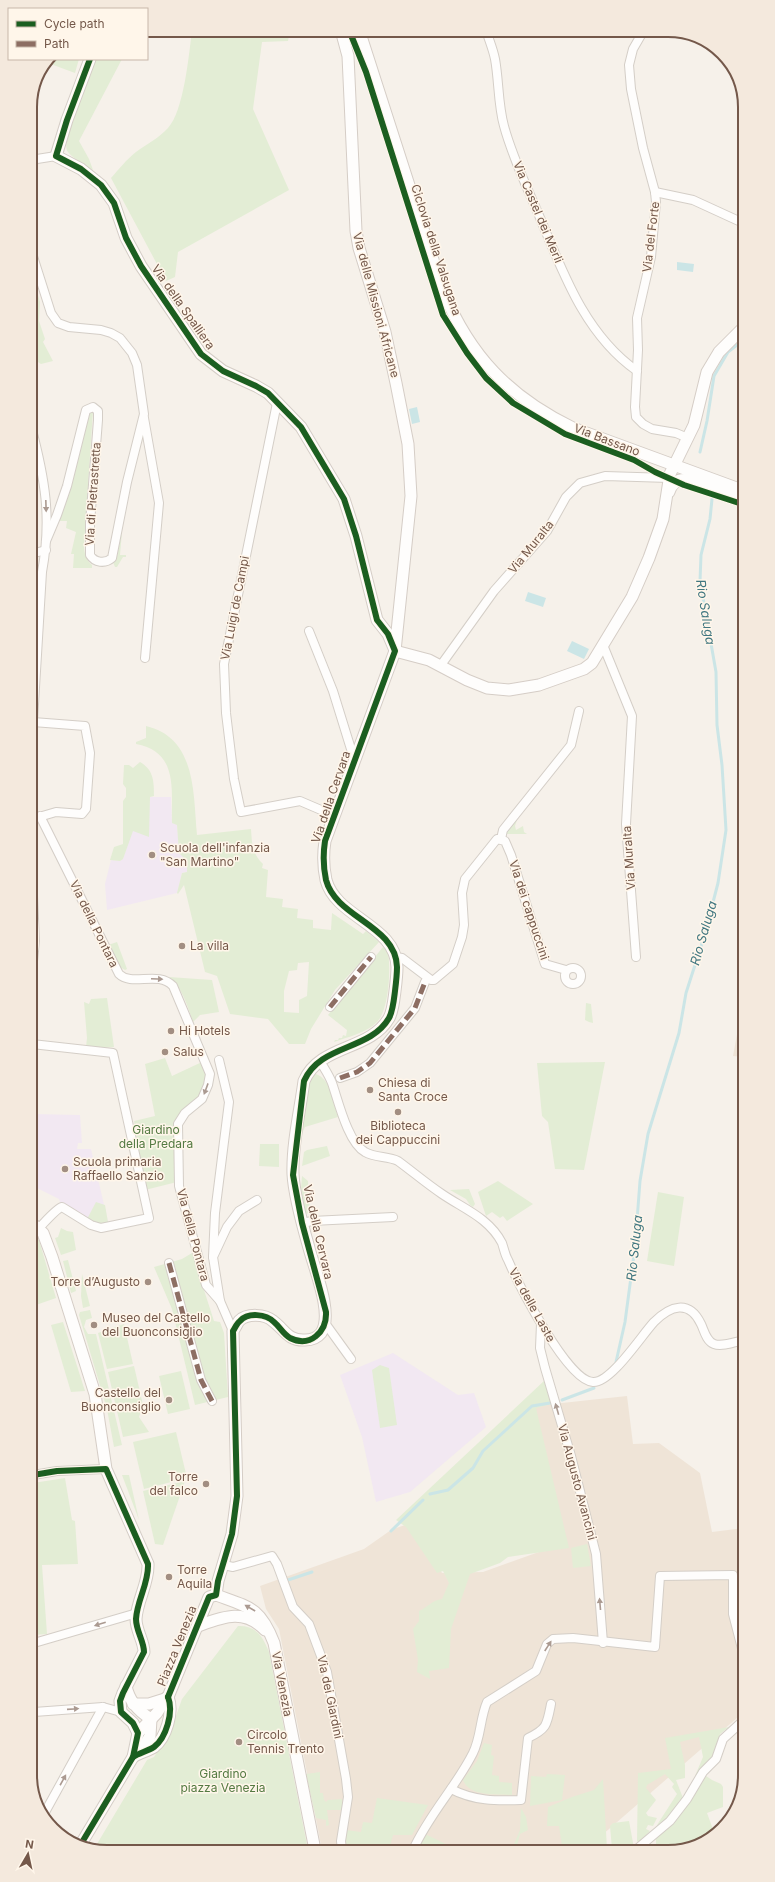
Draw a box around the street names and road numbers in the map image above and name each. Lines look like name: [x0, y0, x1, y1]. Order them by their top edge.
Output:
street label: Via Castel dei Merli: [510, 159, 567, 265]
street label: Ciclovia della Valsugana: [408, 182, 465, 317]
street label: Via del Forte: [639, 201, 662, 273]
street label: Via delle Missioni Africane: [350, 231, 403, 379]
street label: Via della Spalliera: [148, 261, 218, 352]
street label: Via Bassano: [572, 420, 642, 459]
street label: Via di Pietrastretta: [81, 442, 104, 546]
street label: Via Muralta: [505, 517, 557, 576]
street label: Via Luigi de Campi: [217, 554, 252, 661]
street label: Via della Cervara: [308, 749, 353, 845]
street label: Via Muralta: [619, 825, 638, 891]
street label: Via dei cappuccini: [506, 858, 553, 962]
street label: Via della Pontara: [67, 878, 122, 970]
street label: Via della Cervara: [300, 1183, 337, 1281]
street label: Via della Pontara: [174, 1187, 213, 1283]
street label: Via delle Laste: [506, 1265, 559, 1344]
street label: Via Augusto Avancini: [555, 1422, 600, 1542]
street label: Piazza Venezia: [154, 1603, 200, 1688]
street label: Via Venezia: [269, 1650, 296, 1718]
street label: Via dei Giardini: [314, 1654, 347, 1740]

